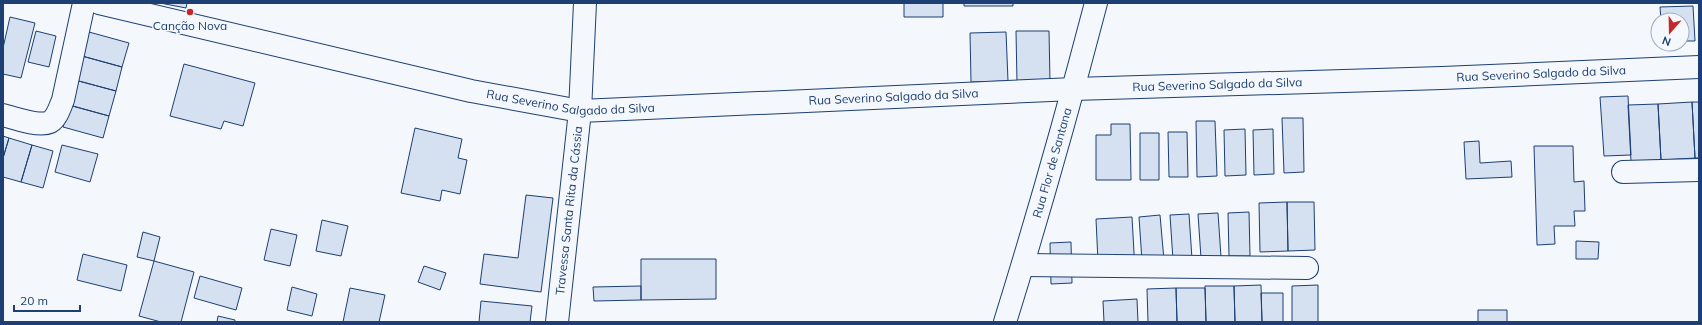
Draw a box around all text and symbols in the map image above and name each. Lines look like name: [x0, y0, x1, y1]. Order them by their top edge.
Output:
marker: Canção Nova: [185, 7, 195, 17]
north arrow: [1650, 12, 1690, 52]
place label: Canção Nova: [153, 18, 227, 33]
text: N: [1660, 33, 1673, 49]
street label: Rua Severino Salgado da Silva: [1456, 62, 1626, 84]
street label: Rua Severino Salgado da Silva: [1132, 74, 1303, 94]
street label: Rua Severino Salgado da Silva: [808, 85, 979, 108]
street label: Rua Severino Salgado da Silva: [485, 86, 655, 118]
street label: Rua Flor de Santana: [1029, 106, 1074, 220]
street label: Travessa Santa Rita da Cássia: [552, 125, 585, 296]
scale bar: [14, 287, 80, 313]
text: 20 m: [20, 293, 48, 308]

